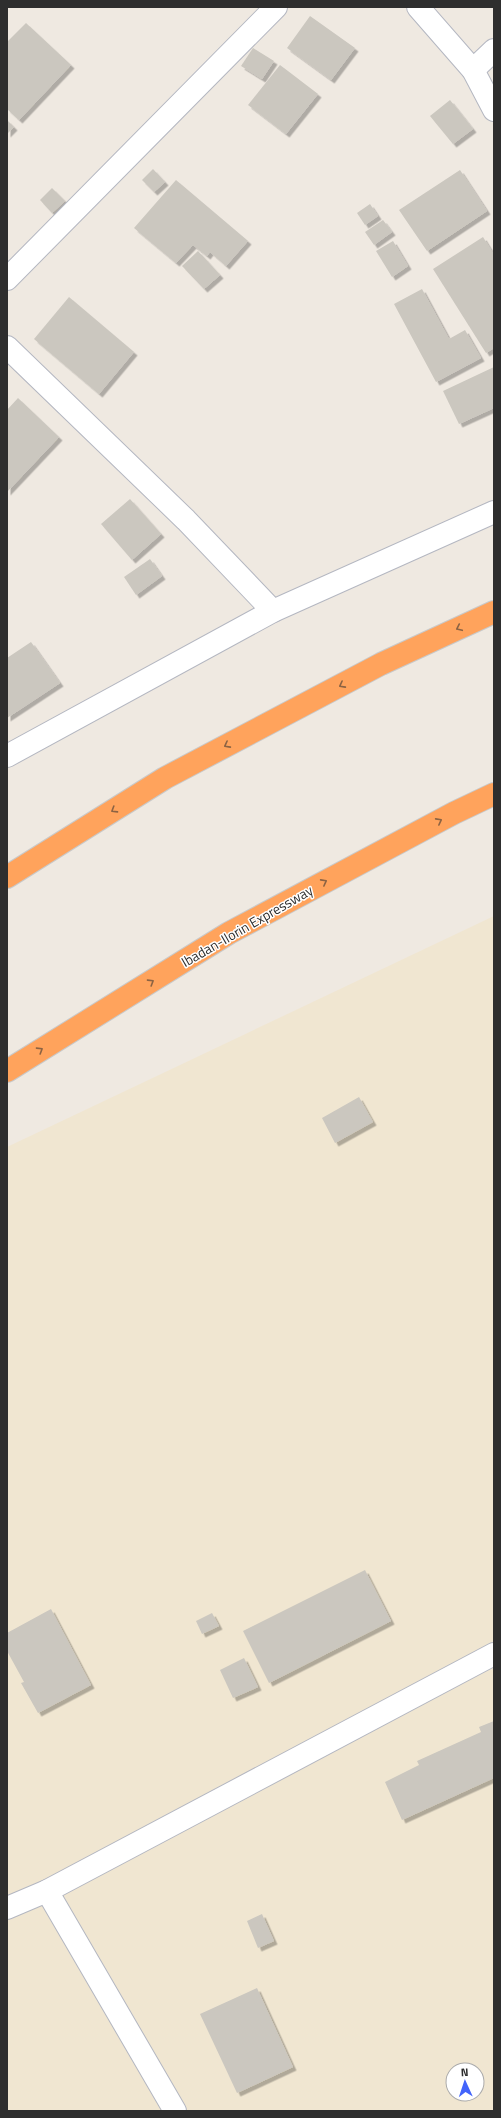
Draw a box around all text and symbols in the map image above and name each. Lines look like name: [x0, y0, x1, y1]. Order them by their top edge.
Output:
one-way arrow: [455, 623, 463, 631]
one-way arrow: [339, 680, 346, 688]
one-way arrow: [223, 741, 231, 748]
one-way arrow: [111, 805, 118, 813]
one-way arrow: [435, 818, 442, 826]
street label: Ibadan-Ilorin Expressway: [177, 879, 317, 972]
one-way arrow: [320, 880, 327, 887]
one-way arrow: [147, 979, 154, 986]
one-way arrow: [36, 1047, 43, 1055]
north arrow: [445, 2062, 485, 2102]
text: N: [460, 2064, 469, 2080]

